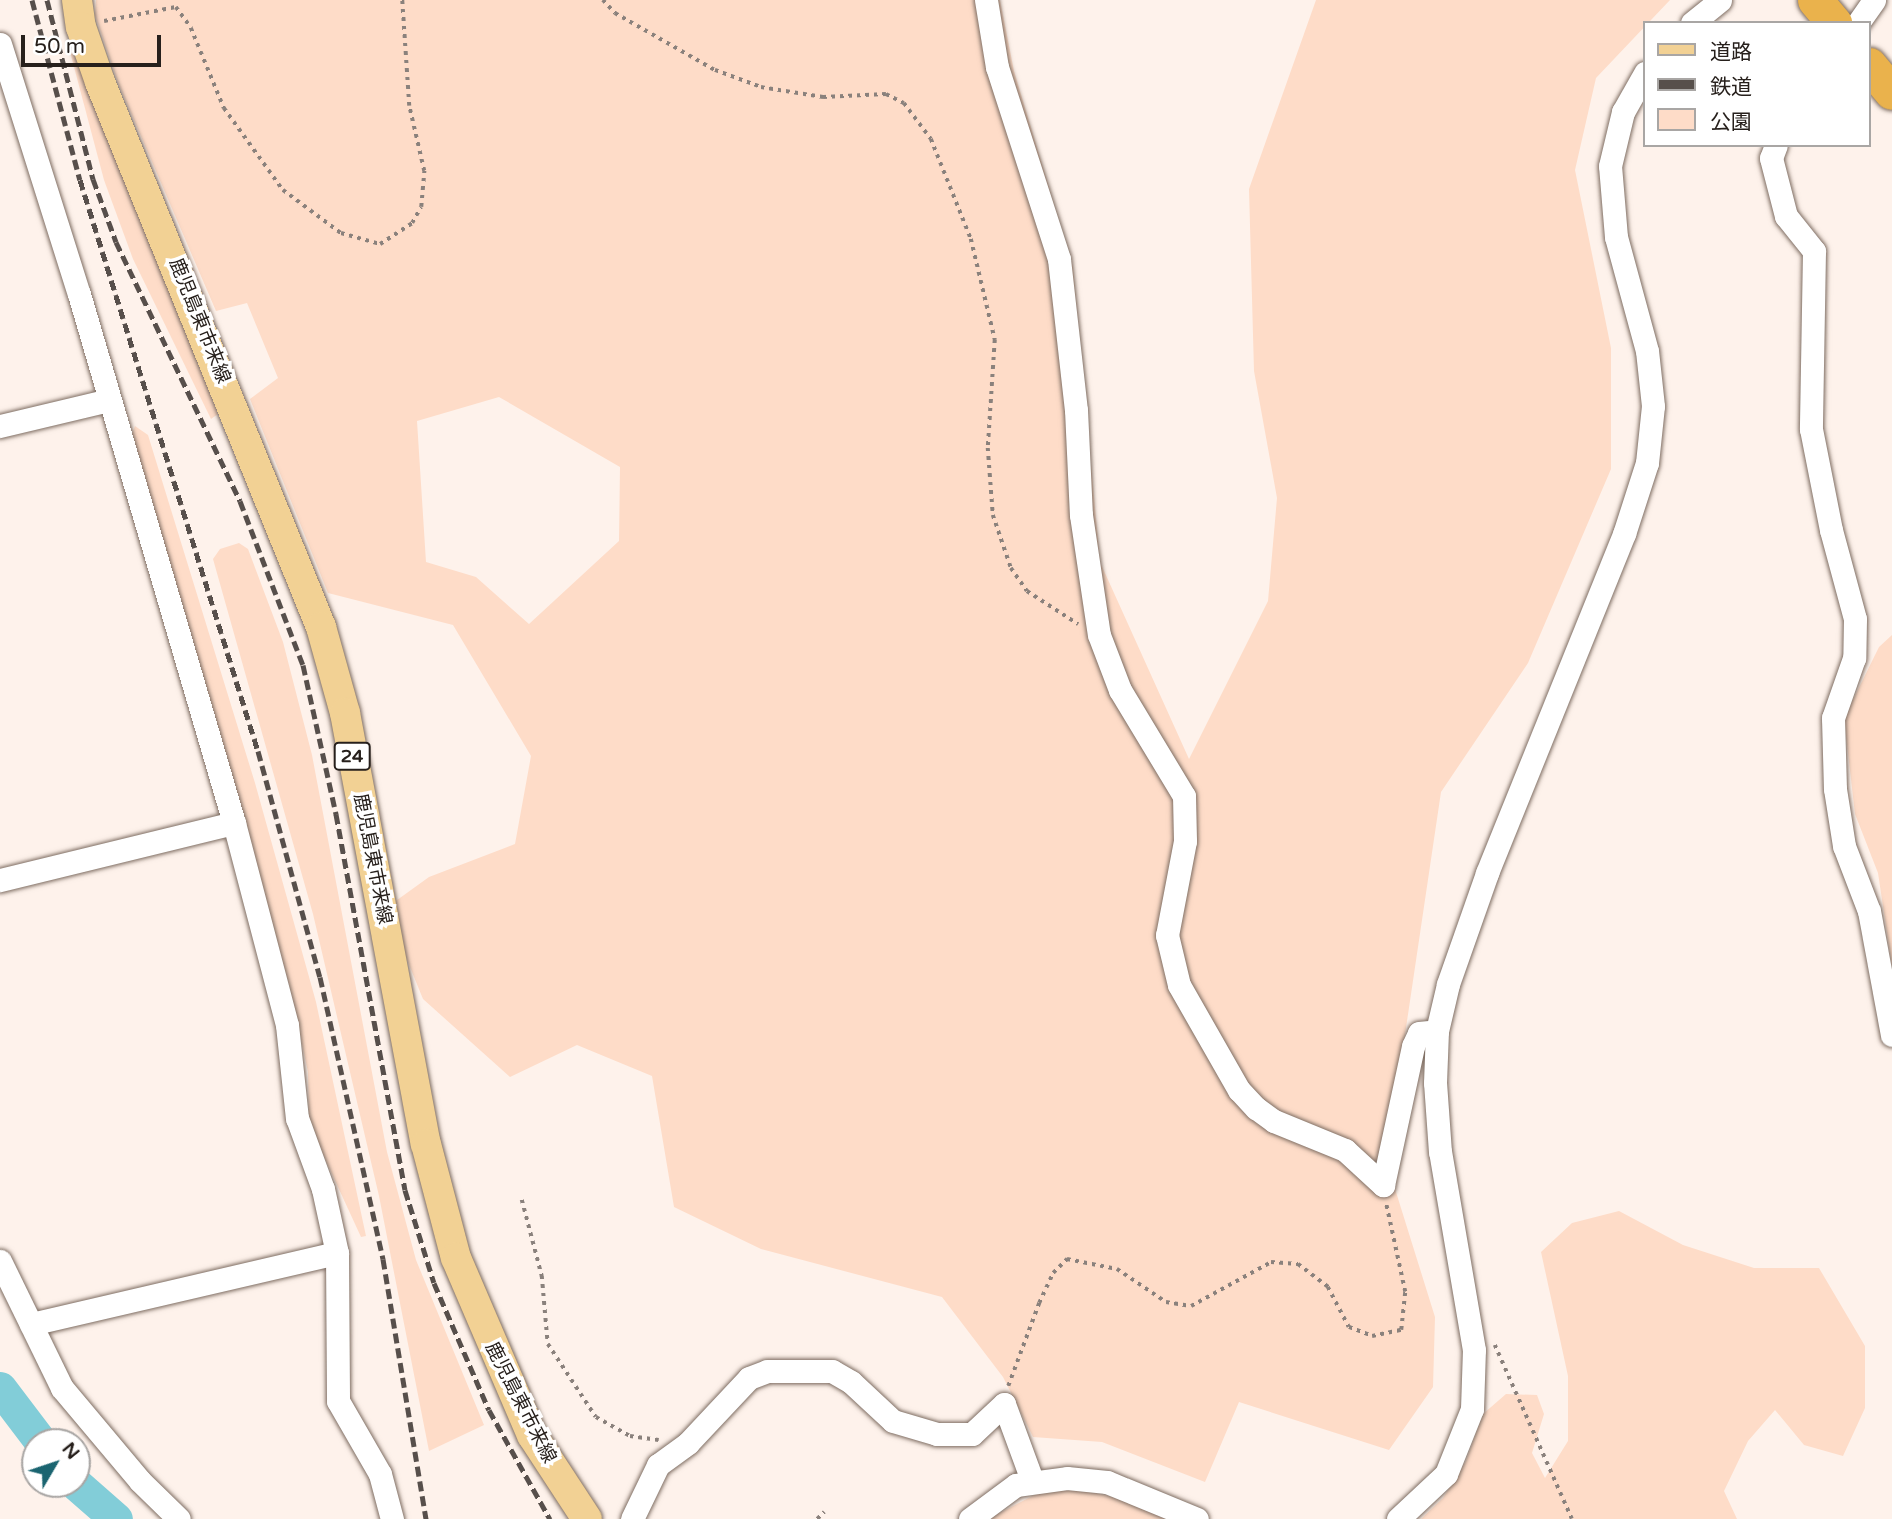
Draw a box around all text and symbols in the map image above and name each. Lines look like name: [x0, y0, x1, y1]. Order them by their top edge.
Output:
scale bar: [24, 21, 164, 65]
legend: [1644, 21, 1871, 147]
text: 50 m: [34, 34, 85, 59]
text: 道路: [1710, 40, 1752, 65]
text: 鉄道: [1710, 75, 1752, 100]
text: 公園: [1710, 110, 1752, 135]
street label: 鹿児島東市来線: [164, 255, 234, 387]
road number: 24: [333, 742, 371, 770]
street label: 鹿児島東市来線: [348, 792, 396, 926]
street label: 鹿児島東市来線: [480, 1339, 560, 1467]
north arrow: [21, 1428, 91, 1498]
text: N: [57, 1438, 84, 1464]

